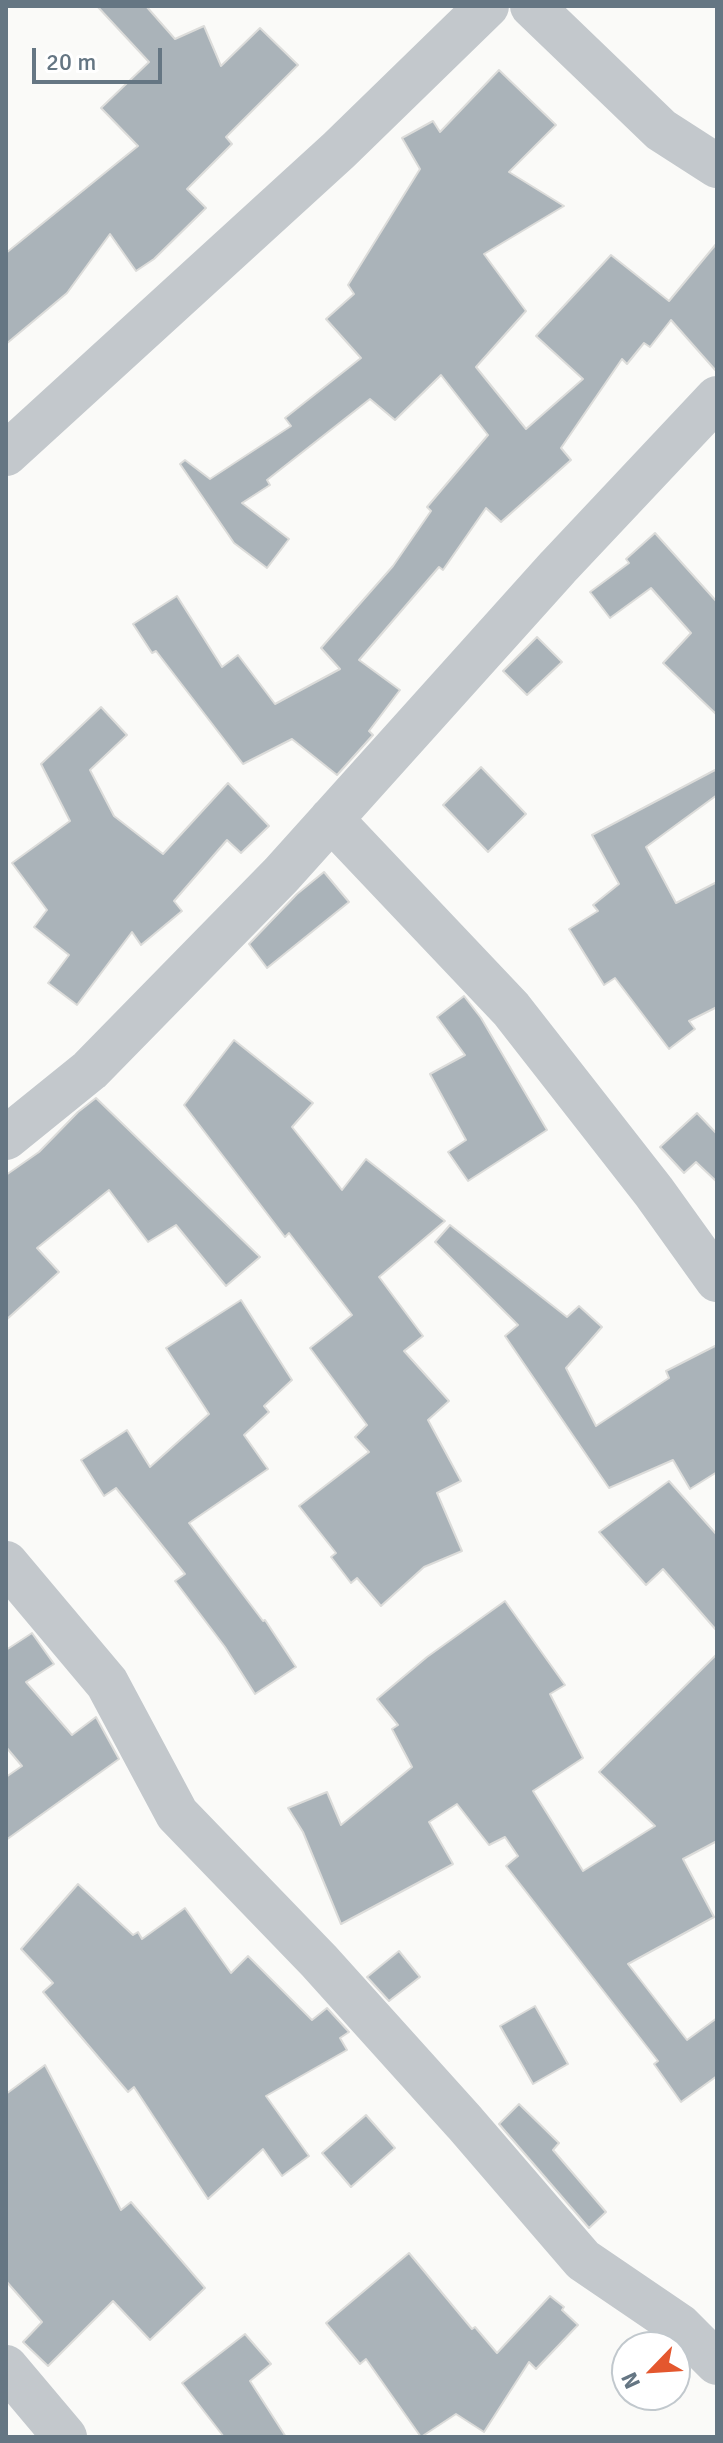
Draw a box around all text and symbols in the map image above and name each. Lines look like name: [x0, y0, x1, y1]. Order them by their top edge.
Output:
scale bar: [36, 32, 166, 82]
text: 20 m: [46, 47, 96, 77]
north arrow: [611, 2331, 691, 2411]
text: N: [615, 2368, 646, 2393]

